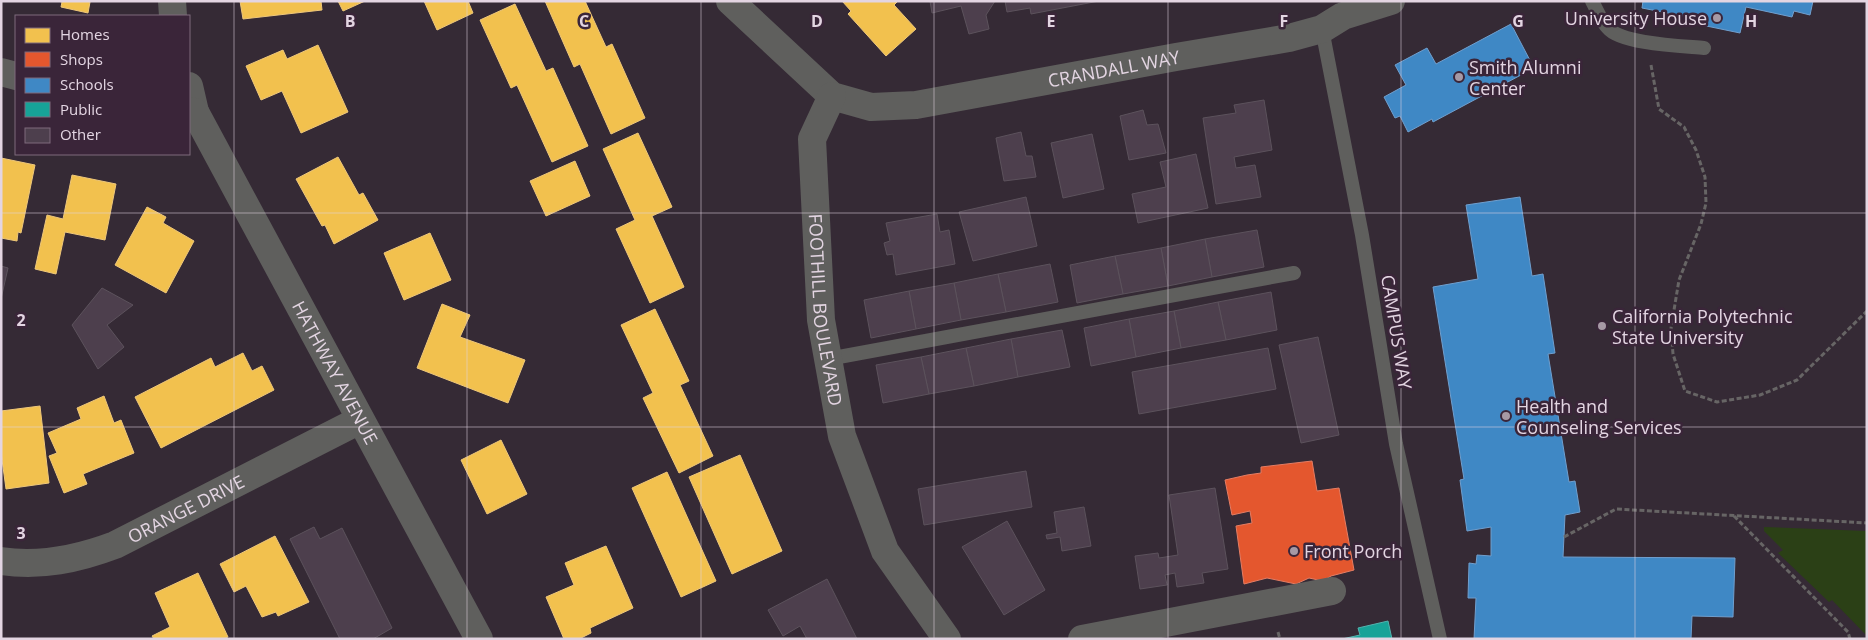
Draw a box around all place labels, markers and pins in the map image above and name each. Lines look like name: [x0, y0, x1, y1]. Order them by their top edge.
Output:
place label: University House: [1565, 6, 1707, 30]
marker: University House: [1711, 12, 1723, 24]
place label: Smith Alumni Center: [1469, 55, 1581, 100]
marker: Smith Alumni Center: [1453, 71, 1465, 83]
place label: California Polytechnic State University: [1612, 304, 1793, 349]
marker: California Polytechnic State University: [1596, 320, 1608, 332]
place label: Health and Counseling Services: [1516, 394, 1682, 439]
marker: Health and Counseling Services: [1500, 410, 1512, 422]
place label: Front Porch: [1304, 539, 1402, 563]
marker: Front Porch: [1288, 545, 1300, 557]

